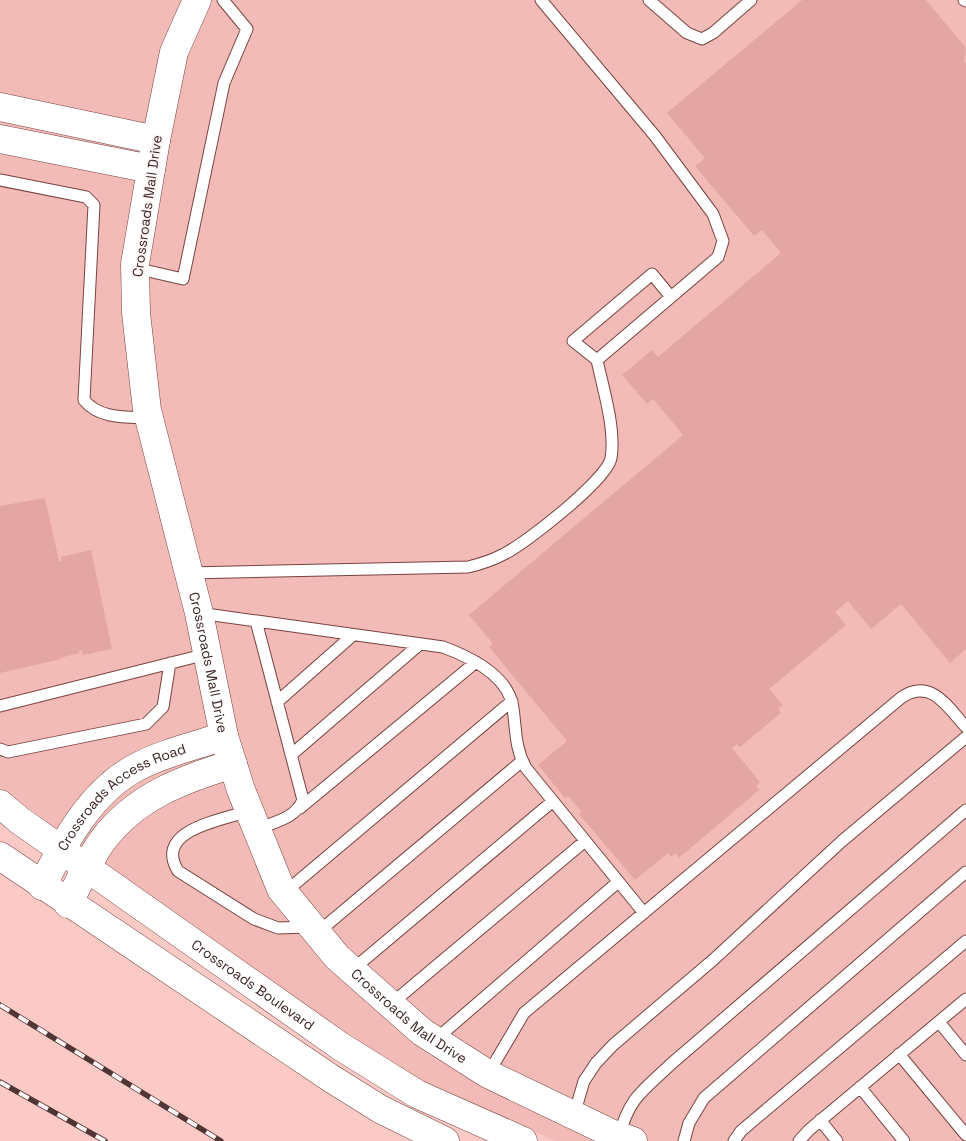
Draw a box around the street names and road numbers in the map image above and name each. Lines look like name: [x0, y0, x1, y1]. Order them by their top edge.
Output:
street label: Crossroads Mall Drive: [128, 134, 166, 278]
street label: Crossroads Mall Drive: [185, 590, 232, 734]
street label: Crossroads Access Road: [53, 740, 188, 854]
street label: Crossroads Boulevard: [188, 935, 318, 1034]
street label: Crossroads Mall Drive: [347, 965, 470, 1067]

